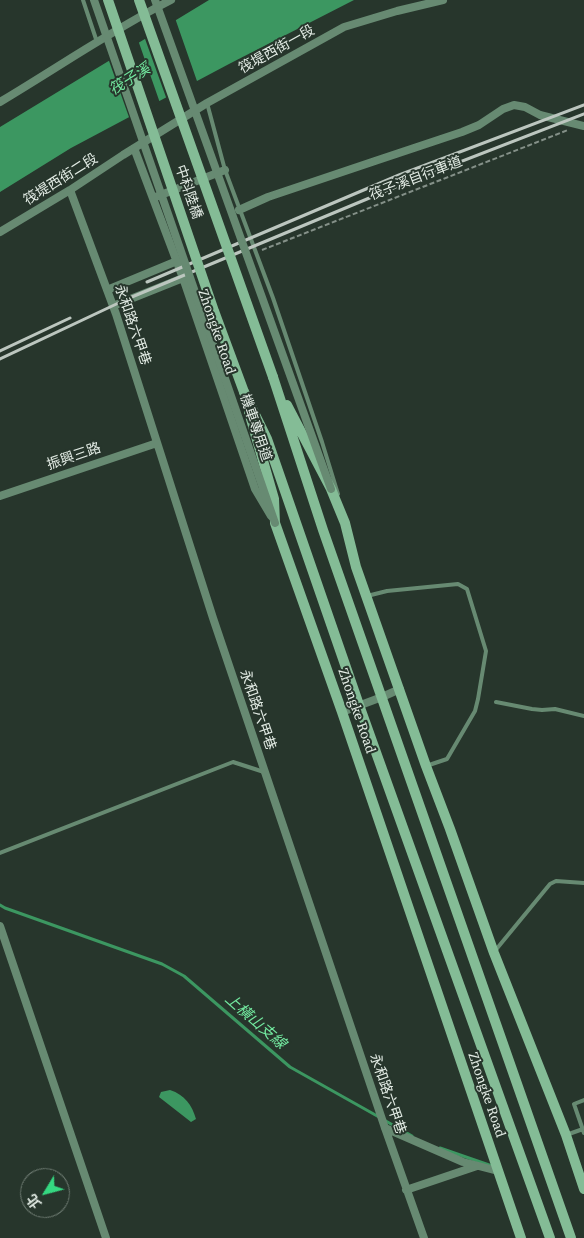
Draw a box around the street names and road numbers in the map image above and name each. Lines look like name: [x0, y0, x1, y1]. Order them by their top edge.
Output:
street label: 筏堤西街一段: [236, 22, 318, 78]
street label: 筏堤西街二段: [21, 151, 101, 209]
street label: 筏子溪自行車道: [367, 154, 465, 204]
street label: 中科陸橋: [171, 163, 205, 221]
street label: 永和路六甲巷: [110, 283, 154, 367]
street label: Zhongke Road: [194, 287, 238, 377]
street label: 機車專用道: [236, 392, 274, 464]
street label: 振興三路: [45, 440, 103, 474]
street label: Zhongke Road: [334, 666, 378, 756]
street label: 永和路六甲巷: [235, 668, 279, 752]
street label: Zhongke Road: [464, 1050, 508, 1140]
street label: 永和路六甲巷: [365, 1052, 409, 1136]

